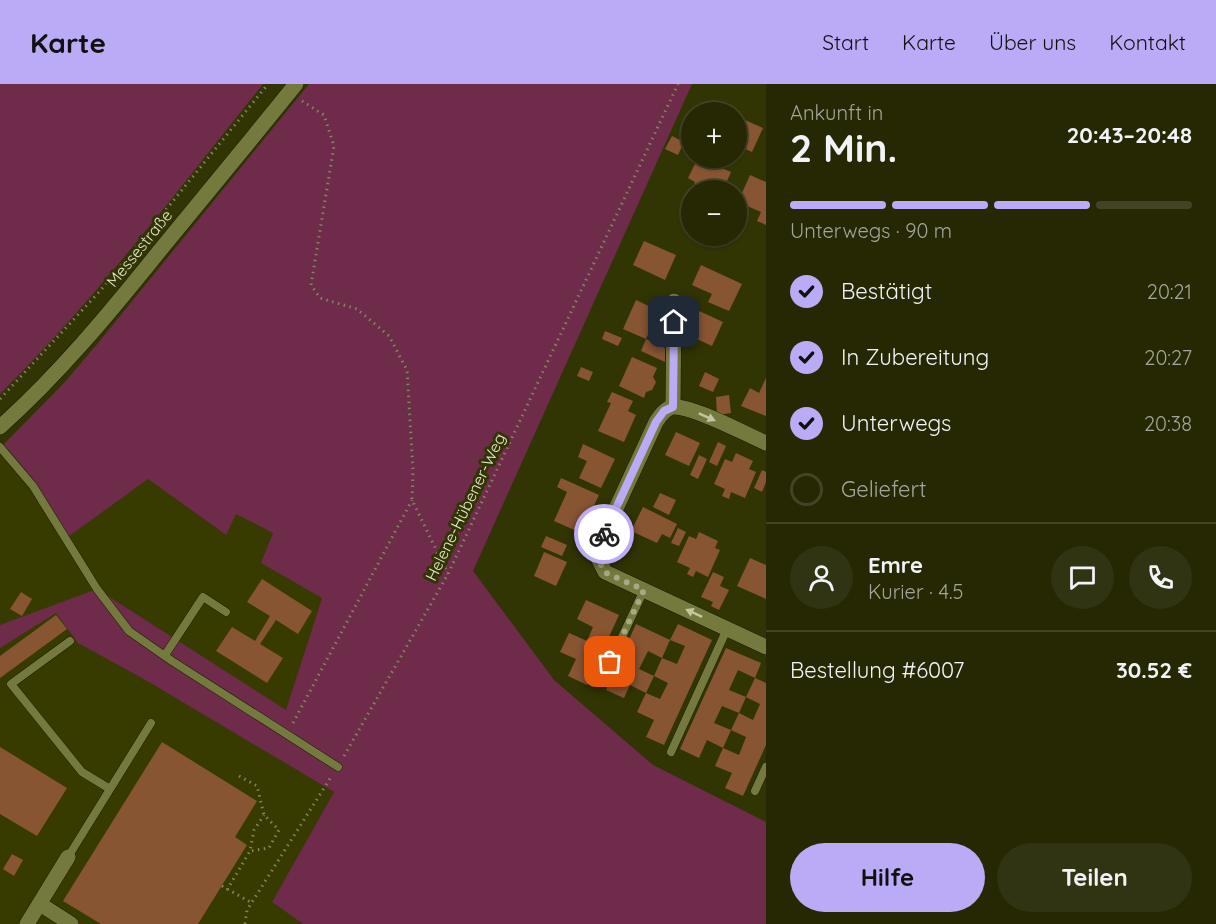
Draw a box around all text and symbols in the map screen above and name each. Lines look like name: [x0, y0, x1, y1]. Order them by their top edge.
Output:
text: Karte: [30, 25, 106, 60]
text: Start: [822, 29, 869, 55]
text: Karte: [902, 29, 956, 55]
text: Über uns: [989, 29, 1076, 55]
text: Kontakt: [1109, 29, 1186, 55]
text: Ankunft in: [790, 100, 883, 125]
map controls: [681, 102, 747, 246]
button: +: [681, 102, 747, 168]
text: 20:43–20:48: [1067, 121, 1192, 149]
text: 2 Min.: [790, 123, 897, 172]
button: −: [681, 180, 747, 246]
street label: Messestraße: [102, 205, 176, 291]
text: Unterwegs · 90 m: [790, 218, 952, 243]
icon: check: [790, 275, 823, 308]
text: Bestätigt: [841, 277, 932, 305]
text: 20:21: [1147, 279, 1192, 304]
pin: [648, 296, 699, 347]
icon: home: [657, 305, 690, 338]
icon: check: [790, 341, 823, 374]
text: In Zubereitung: [841, 343, 989, 371]
text: 20:27: [1144, 345, 1192, 370]
icon: check: [790, 407, 823, 440]
text: Unterwegs: [841, 409, 951, 437]
text: 20:38: [1144, 411, 1192, 436]
one-way arrow: [698, 412, 715, 421]
street label: Helene-Hübener-Weg: [421, 430, 509, 584]
text: Geliefert: [841, 475, 926, 503]
courier: [574, 504, 634, 564]
icon: bike: [588, 518, 621, 551]
button: person: [790, 546, 853, 609]
button: chat: [1051, 546, 1114, 609]
button: phone: [1129, 546, 1192, 609]
text: Emre: [868, 551, 923, 579]
text: Kurier · 4.5: [868, 579, 964, 604]
one-way arrow: [685, 609, 702, 618]
pin: [584, 636, 635, 687]
icon: bag: [593, 645, 626, 678]
text: Bestellung #6007: [790, 656, 964, 684]
text: 30.52 €: [1116, 656, 1192, 684]
button: Hilfe: [790, 843, 985, 912]
button: Teilen: [997, 843, 1192, 912]

